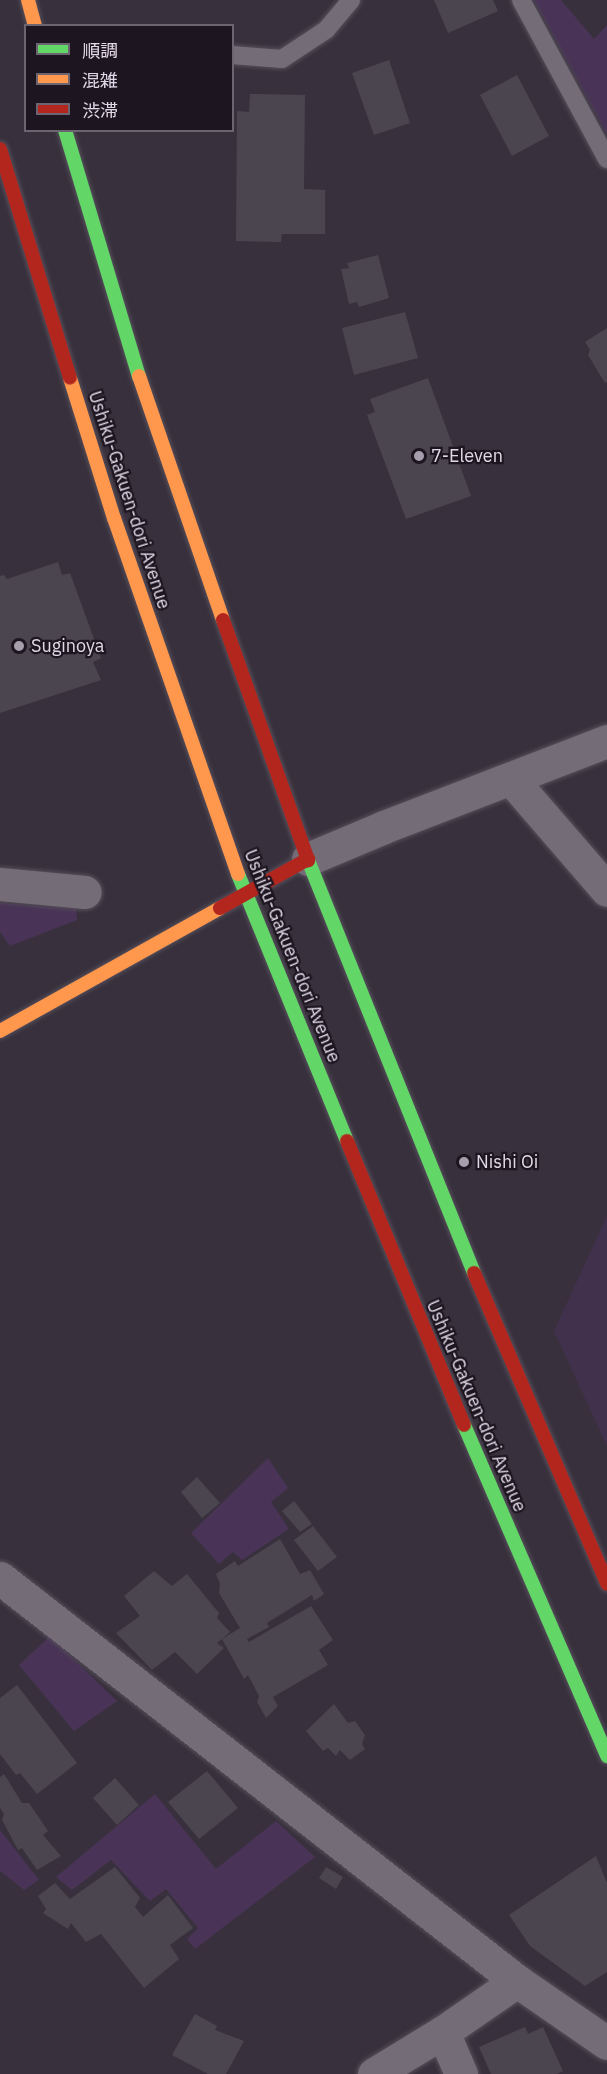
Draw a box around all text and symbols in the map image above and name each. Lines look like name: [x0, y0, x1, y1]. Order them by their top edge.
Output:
legend: [24, 24, 234, 132]
text: 順調: [82, 39, 118, 62]
text: 混雑: [82, 69, 118, 92]
text: 渋滞: [82, 99, 118, 122]
street label: Ushiku-Gakuen-dori Avenue: [84, 388, 174, 612]
place label: 7-Eleven: [431, 445, 503, 467]
marker: 7-Eleven: [412, 449, 426, 463]
place label: Suginoya: [31, 635, 104, 657]
marker: Suginoya: [12, 639, 26, 653]
street label: Ushiku-Gakuen-dori Avenue: [239, 846, 345, 1066]
place label: Nishi Oi: [476, 1151, 538, 1173]
marker: Nishi Oi: [457, 1155, 471, 1169]
street label: Ushiku-Gakuen-dori Avenue: [422, 1297, 530, 1515]

